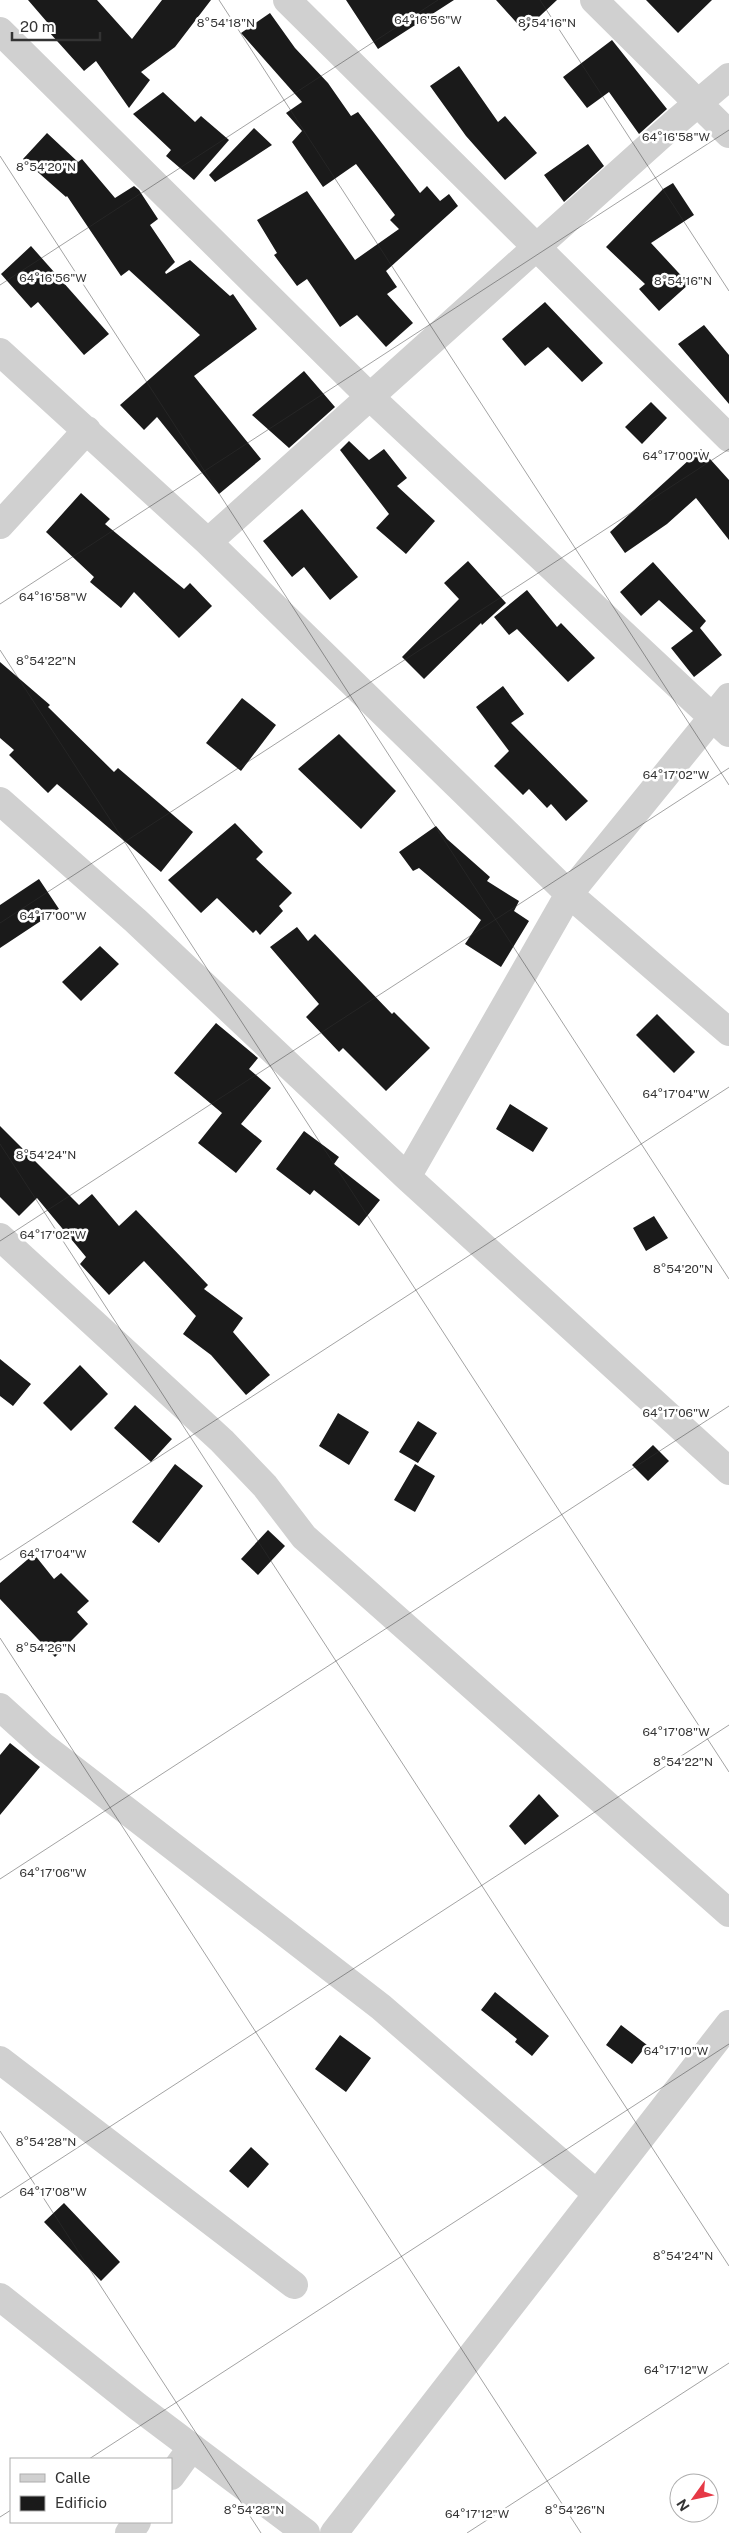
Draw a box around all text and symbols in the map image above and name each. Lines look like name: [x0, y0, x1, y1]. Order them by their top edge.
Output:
scale bar: [12, 10, 100, 42]
text: 64°16'56"W: [394, 13, 462, 27]
text: 8°54'18"N: [197, 16, 255, 30]
text: 8°54'16"N: [518, 16, 576, 30]
text: 20 m: [20, 18, 55, 35]
text: 64°16'58"W: [642, 130, 710, 144]
text: 8°54'20"N: [16, 160, 76, 174]
text: 64°16'56"W: [19, 271, 87, 285]
text: 8°54'16"N: [654, 274, 712, 288]
text: 64°17'00"W: [643, 449, 710, 463]
text: 64°16'58"W: [19, 590, 87, 604]
text: 8°54'22"N: [16, 654, 76, 668]
text: 64°17'02"W: [643, 768, 710, 782]
text: 64°17'00"W: [20, 909, 87, 923]
text: 64°17'04"W: [642, 1087, 710, 1101]
text: 8°54'24"N: [16, 1148, 76, 1162]
text: 64°17'02"W: [20, 1228, 87, 1242]
text: 8°54'20"N: [653, 1262, 713, 1276]
text: 64°17'06"W: [643, 1406, 710, 1420]
text: 64°17'04"W: [19, 1547, 87, 1561]
text: 8°54'26"N: [16, 1641, 76, 1655]
text: 64°17'08"W: [642, 1725, 710, 1739]
text: 8°54'22"N: [653, 1755, 713, 1769]
text: 64°17'06"W: [20, 1866, 87, 1880]
text: 64°17'10"W: [644, 2044, 709, 2058]
text: 8°54'28"N: [16, 2135, 76, 2149]
text: 64°17'08"W: [19, 2185, 87, 2199]
text: 8°54'24"N: [653, 2249, 713, 2263]
text: 64°17'12"W: [644, 2363, 709, 2377]
legend: [10, 2458, 172, 2523]
text: Calle: [55, 2469, 91, 2486]
north arrow: [669, 2473, 719, 2523]
text: Edificio: [55, 2494, 107, 2511]
text: N: [673, 2496, 693, 2514]
text: 8°54'28"N: [224, 2503, 284, 2517]
text: 8°54'26"N: [545, 2503, 605, 2517]
text: 64°17'12"W: [445, 2507, 510, 2521]

